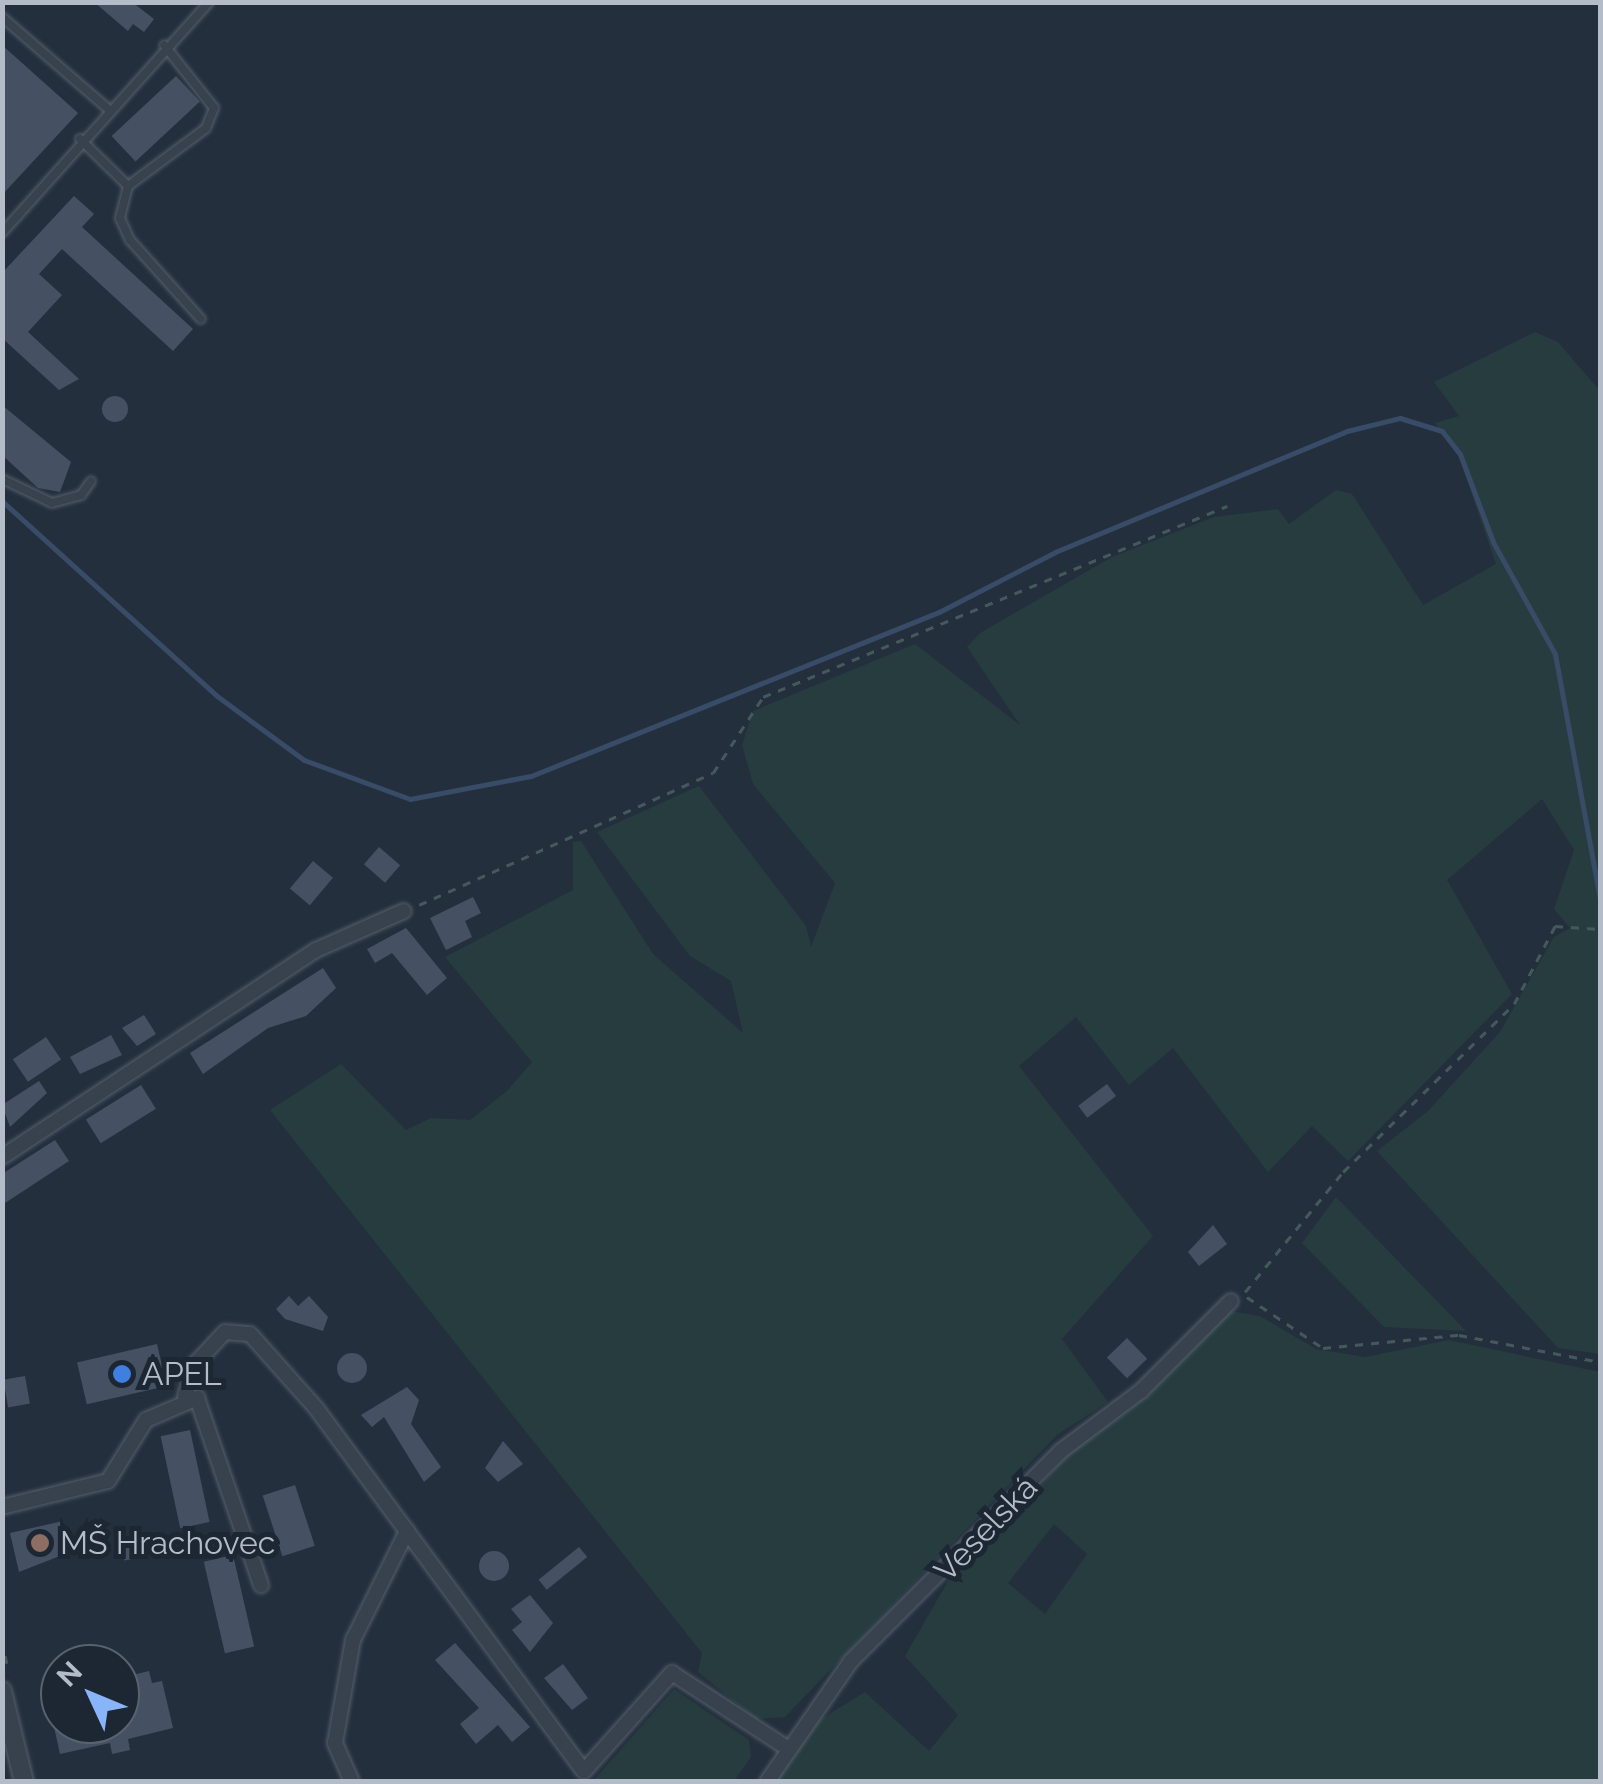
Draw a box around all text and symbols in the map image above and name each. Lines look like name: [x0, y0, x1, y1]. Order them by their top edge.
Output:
place label: APEL: [142, 1355, 222, 1393]
marker: APEL: [111, 1363, 133, 1385]
street label: Veselská: [927, 1469, 1045, 1589]
place label: MŠ Hrachovec: [60, 1524, 275, 1562]
marker: MŠ Hrachovec: [29, 1532, 51, 1554]
north arrow: [40, 1644, 140, 1744]
text: N: [50, 1655, 89, 1693]

